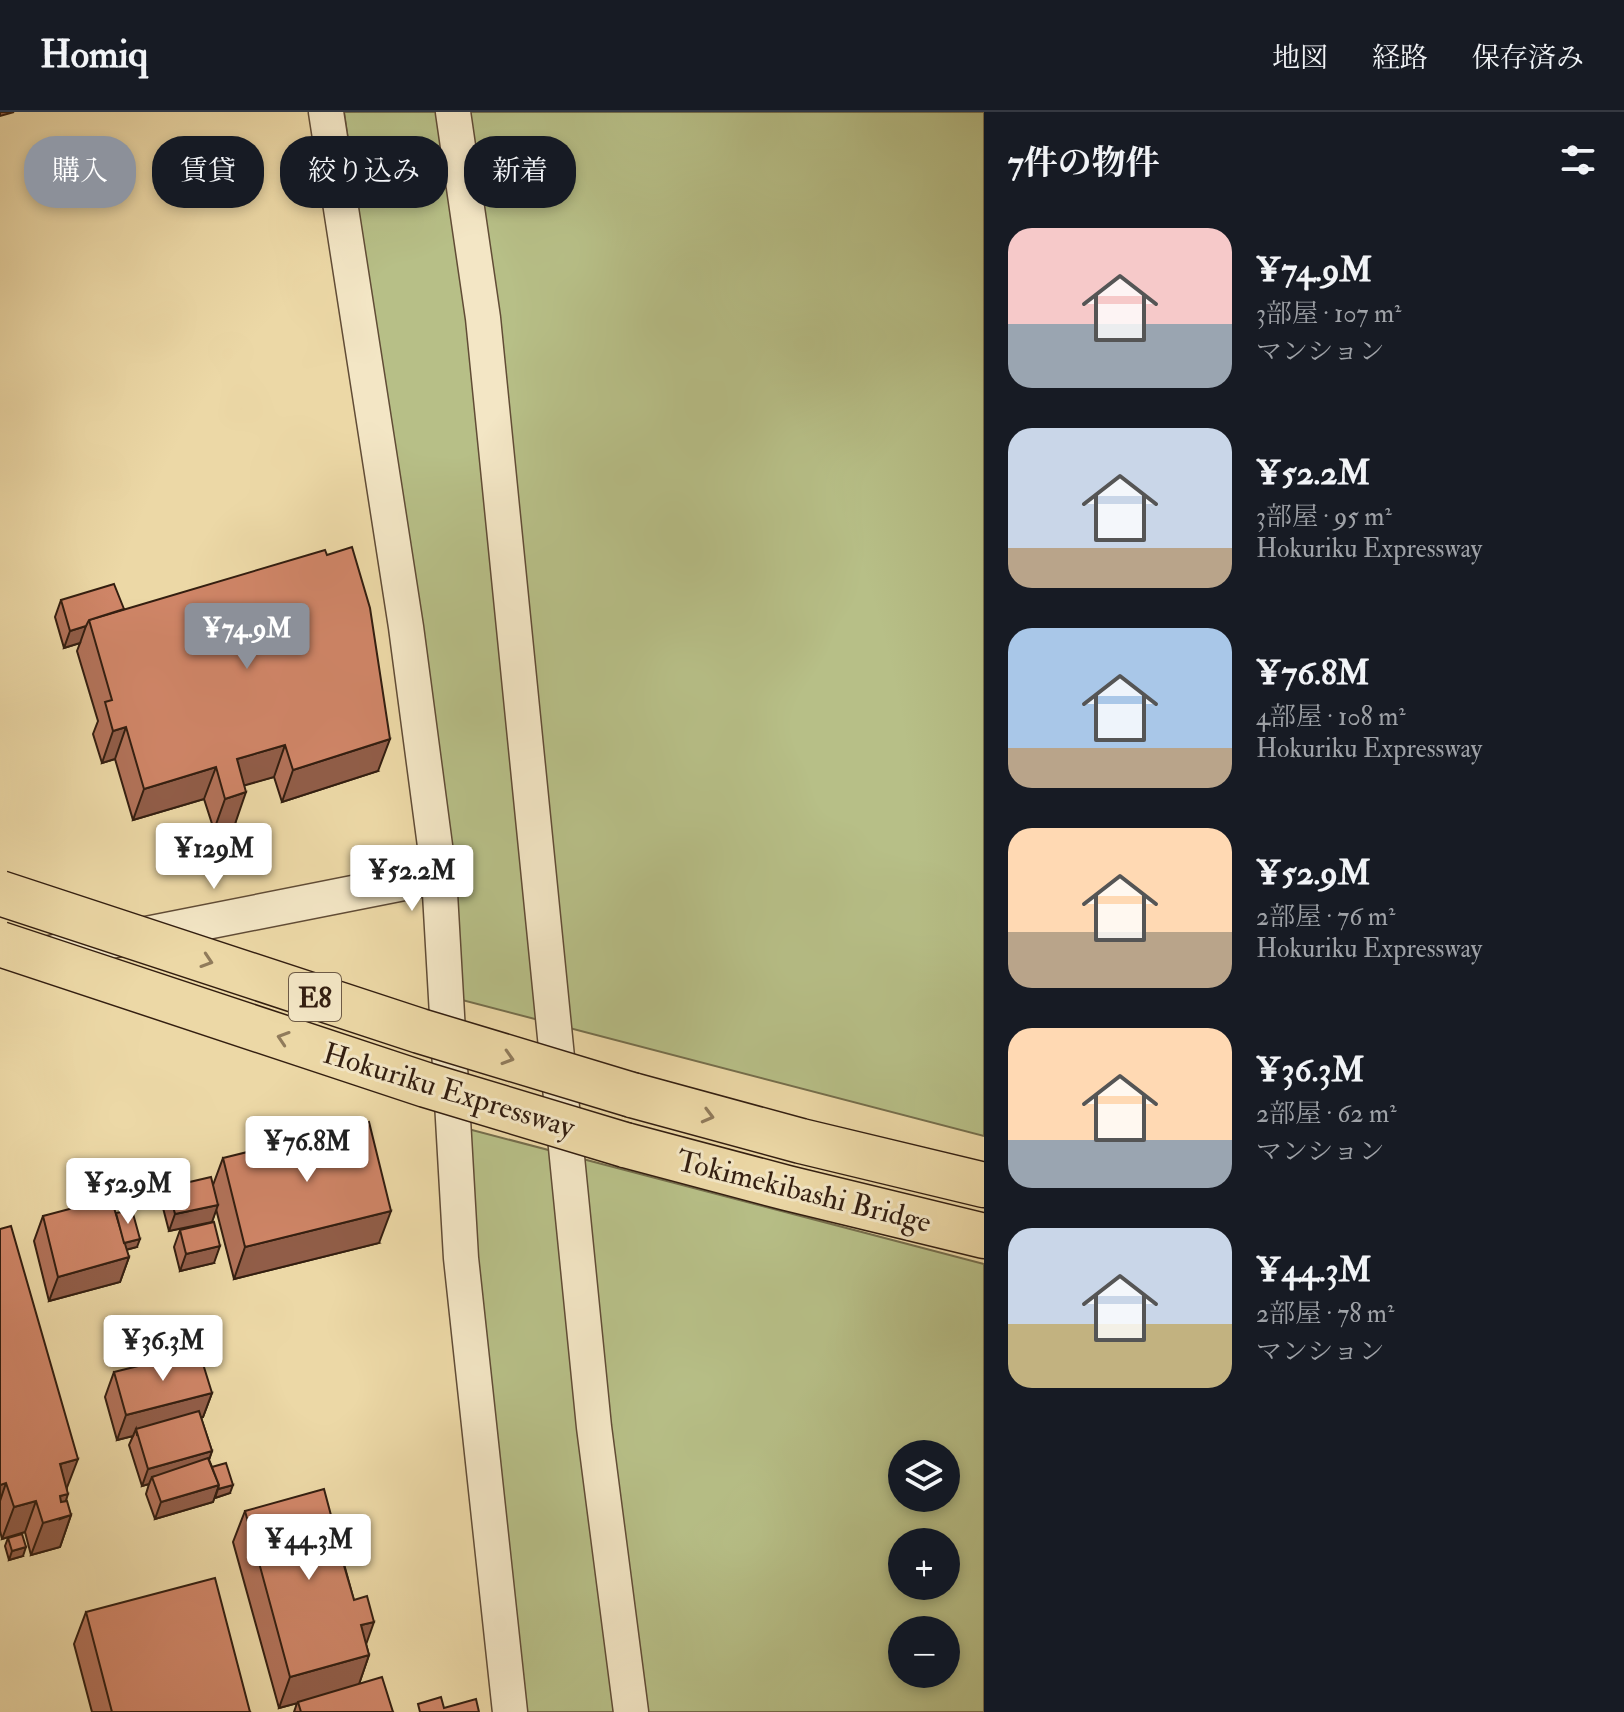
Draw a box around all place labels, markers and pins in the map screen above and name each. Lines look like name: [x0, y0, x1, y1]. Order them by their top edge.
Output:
pin: ¥74.9M: [182, 603, 312, 671]
pin: ¥129M: [158, 823, 270, 891]
pin: ¥52.2M: [347, 845, 477, 913]
pin: ¥76.8M: [242, 1116, 372, 1184]
pin: ¥52.9M: [63, 1158, 193, 1226]
pin: ¥36.3M: [98, 1315, 228, 1383]
pin: ¥44.3M: [244, 1514, 374, 1582]

